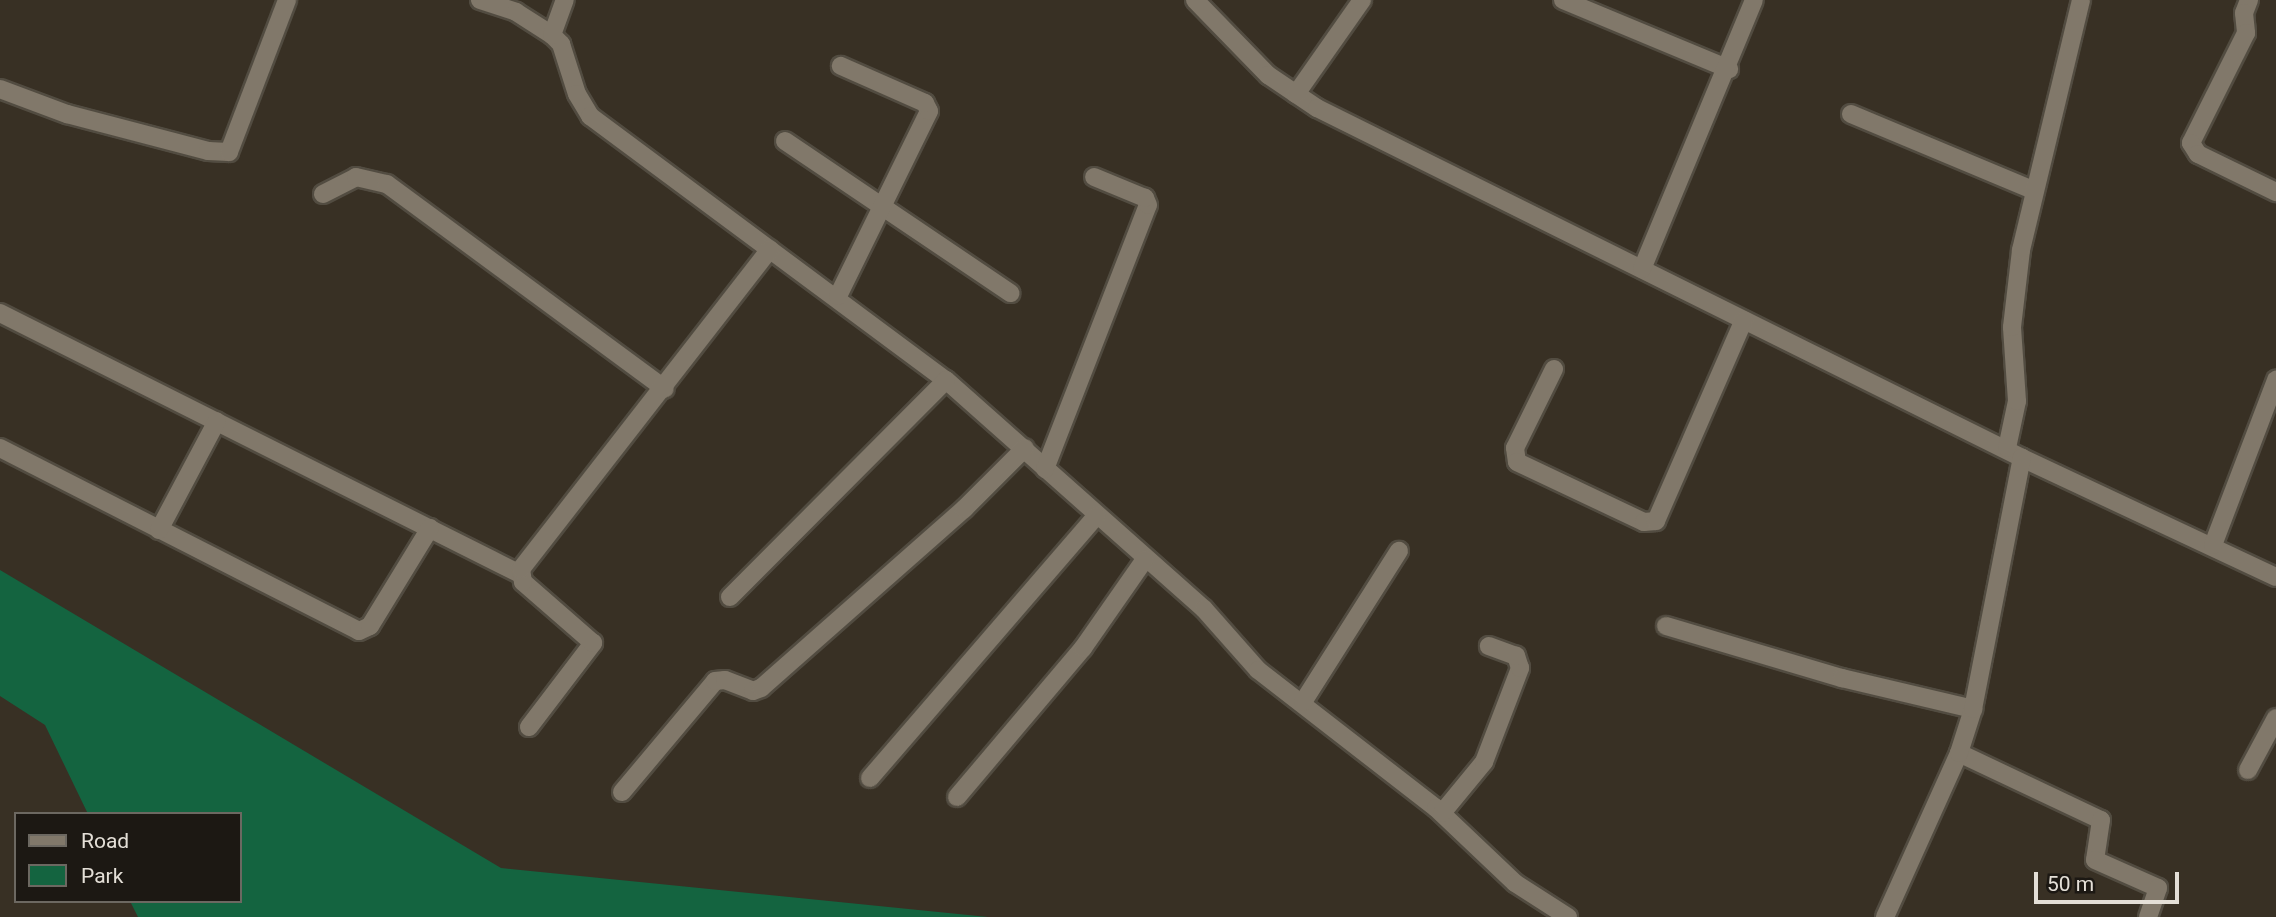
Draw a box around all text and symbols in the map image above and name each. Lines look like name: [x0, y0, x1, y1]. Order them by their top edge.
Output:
legend: [14, 812, 242, 903]
text: Road: [81, 829, 129, 853]
scale bar: [2038, 858, 2183, 902]
text: Park: [81, 864, 123, 888]
text: 50 m: [2047, 872, 2094, 896]

